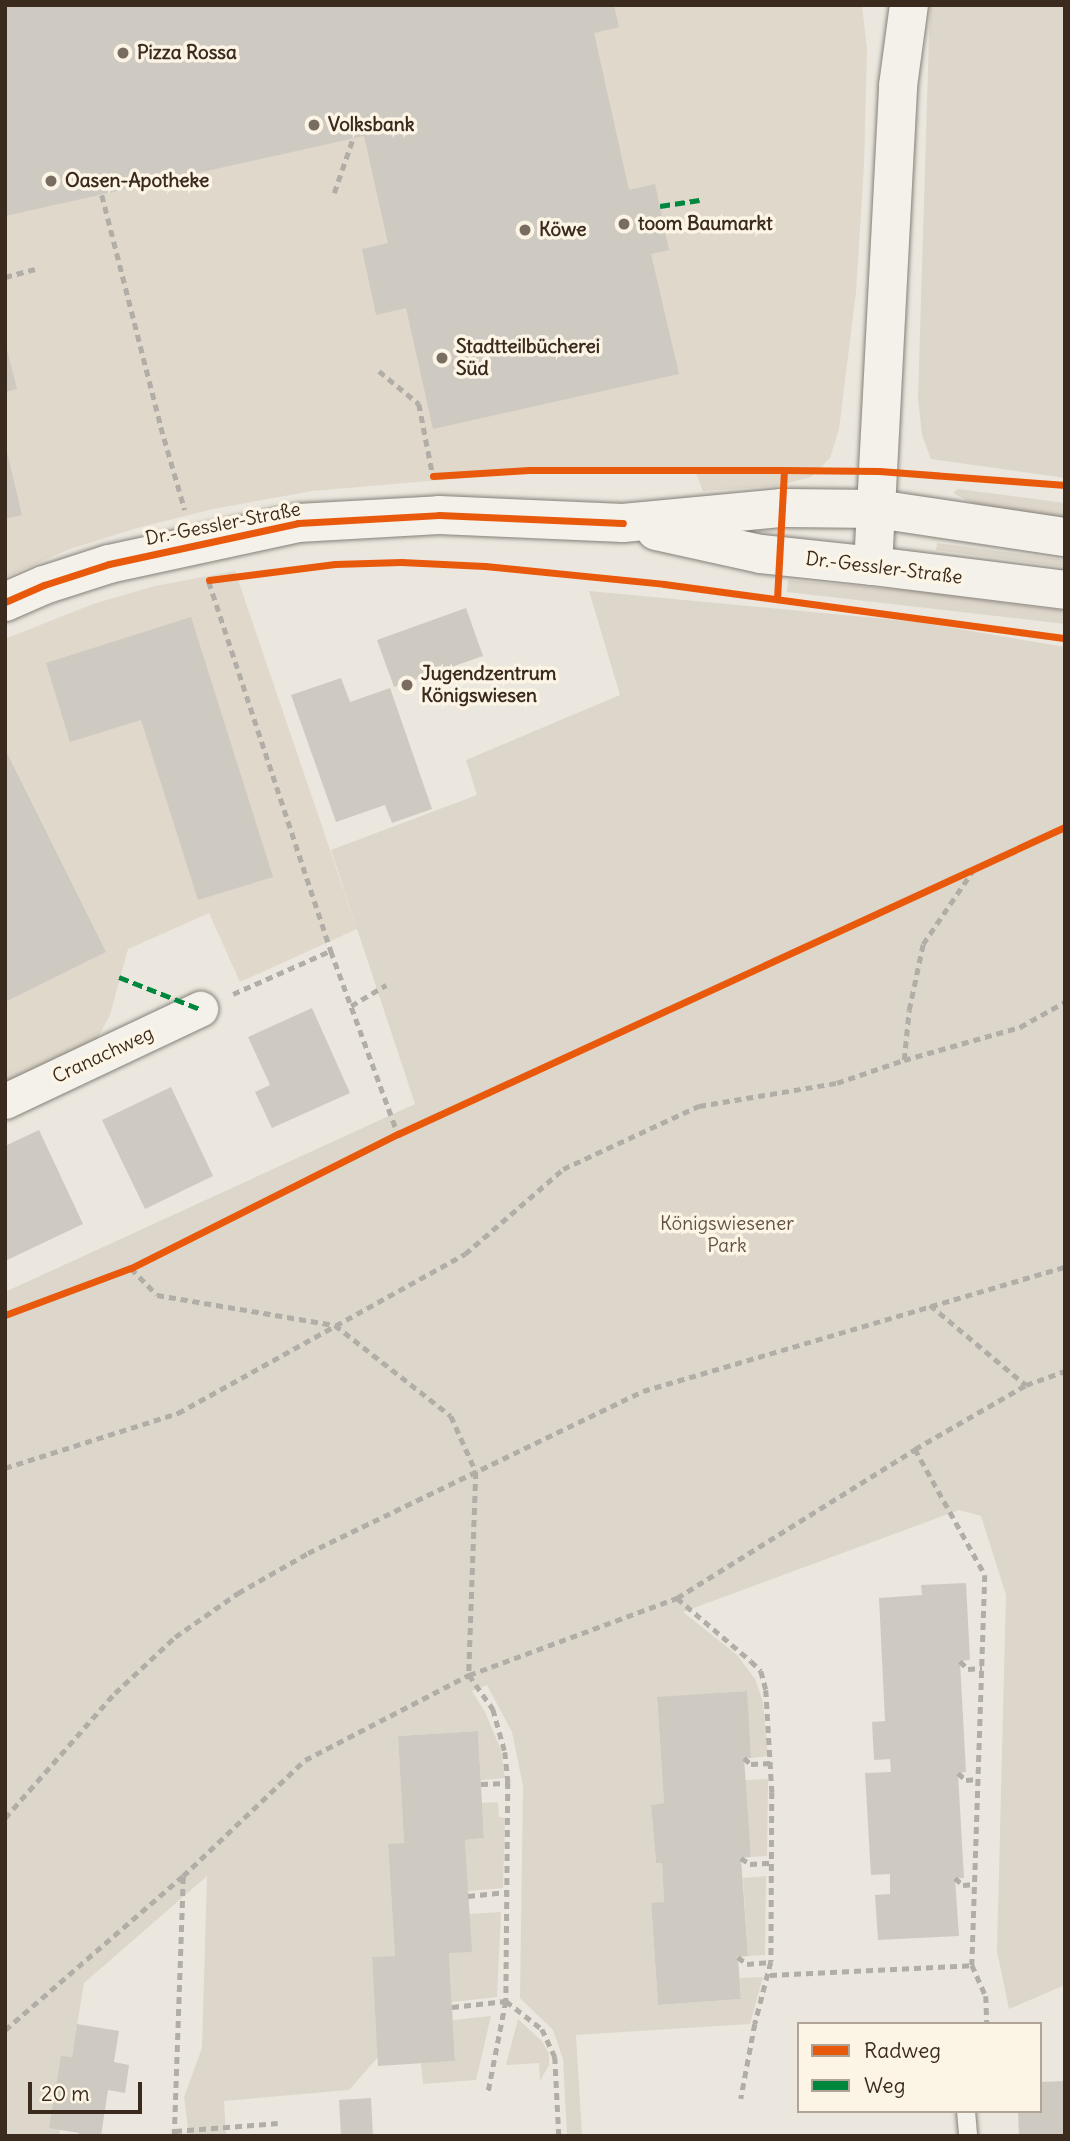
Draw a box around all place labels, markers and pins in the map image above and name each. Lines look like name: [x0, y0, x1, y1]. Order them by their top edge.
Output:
place label: Pizza Rossa: [137, 42, 237, 64]
marker: Pizza Rossa: [115, 45, 131, 61]
place label: Volksbank: [328, 114, 414, 136]
marker: Volksbank: [306, 117, 322, 133]
place label: Oasen-Apotheke: [65, 170, 209, 192]
marker: Oasen-Apotheke: [43, 173, 59, 189]
place label: toom Baumarkt: [638, 213, 773, 235]
marker: toom Baumarkt: [616, 216, 632, 232]
place label: Köwe: [539, 219, 586, 241]
marker: Köwe: [517, 222, 533, 238]
place label: Stadtteilbücherei Süd: [456, 336, 600, 380]
marker: Stadtteilbücherei Süd: [434, 350, 450, 366]
place label: Jugendzentrum Königswiesen: [421, 663, 556, 707]
marker: Jugendzentrum Königswiesen: [399, 677, 415, 693]

